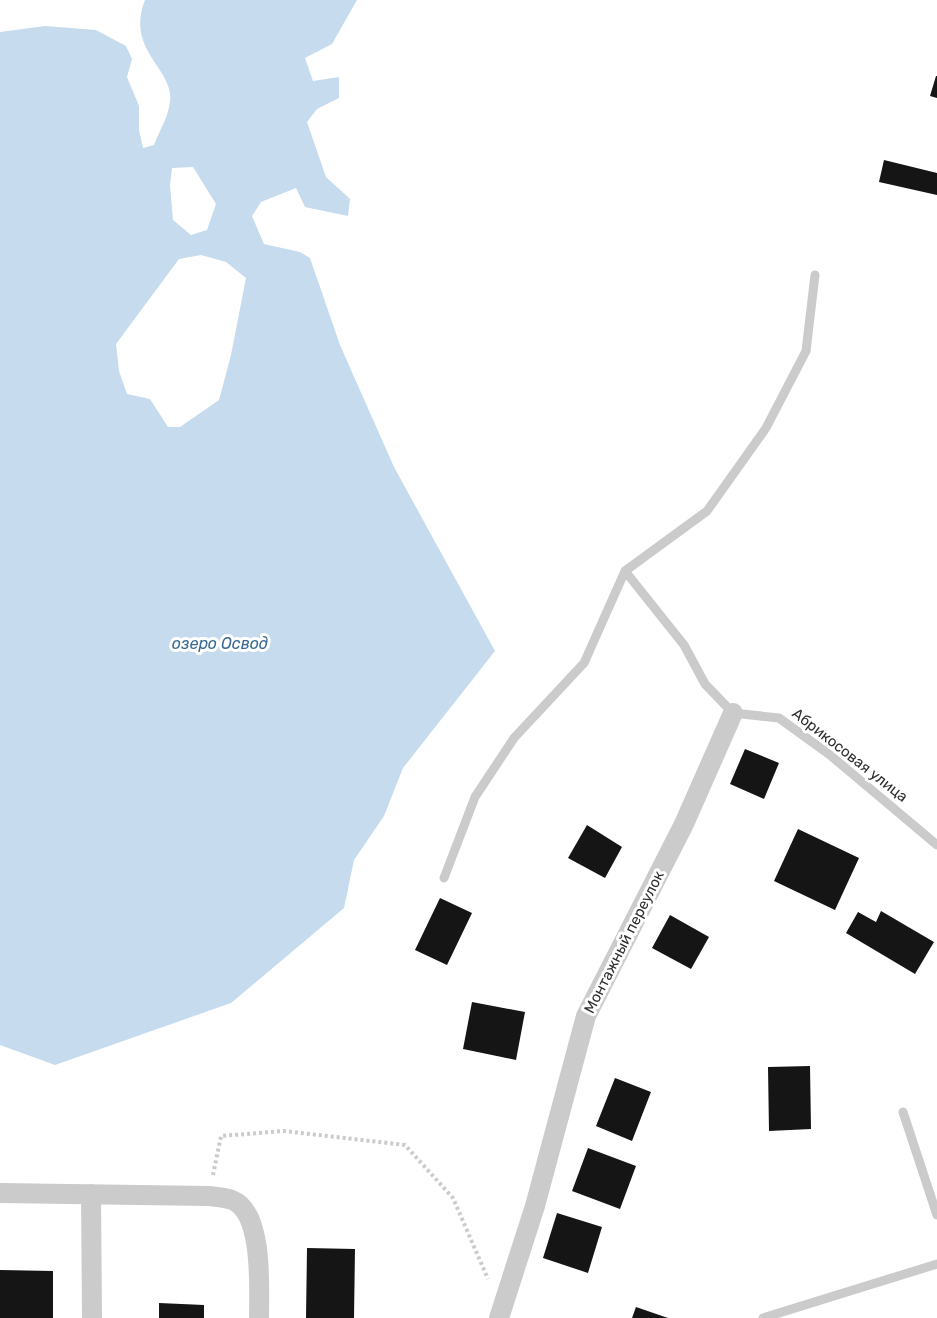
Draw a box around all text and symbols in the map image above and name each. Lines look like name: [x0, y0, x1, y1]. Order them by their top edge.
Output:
water label: озеро Освод: [172, 634, 268, 653]
street label: Абрикосовая улица: [789, 704, 911, 806]
street label: Монтажный переулок: [580, 868, 668, 1016]

